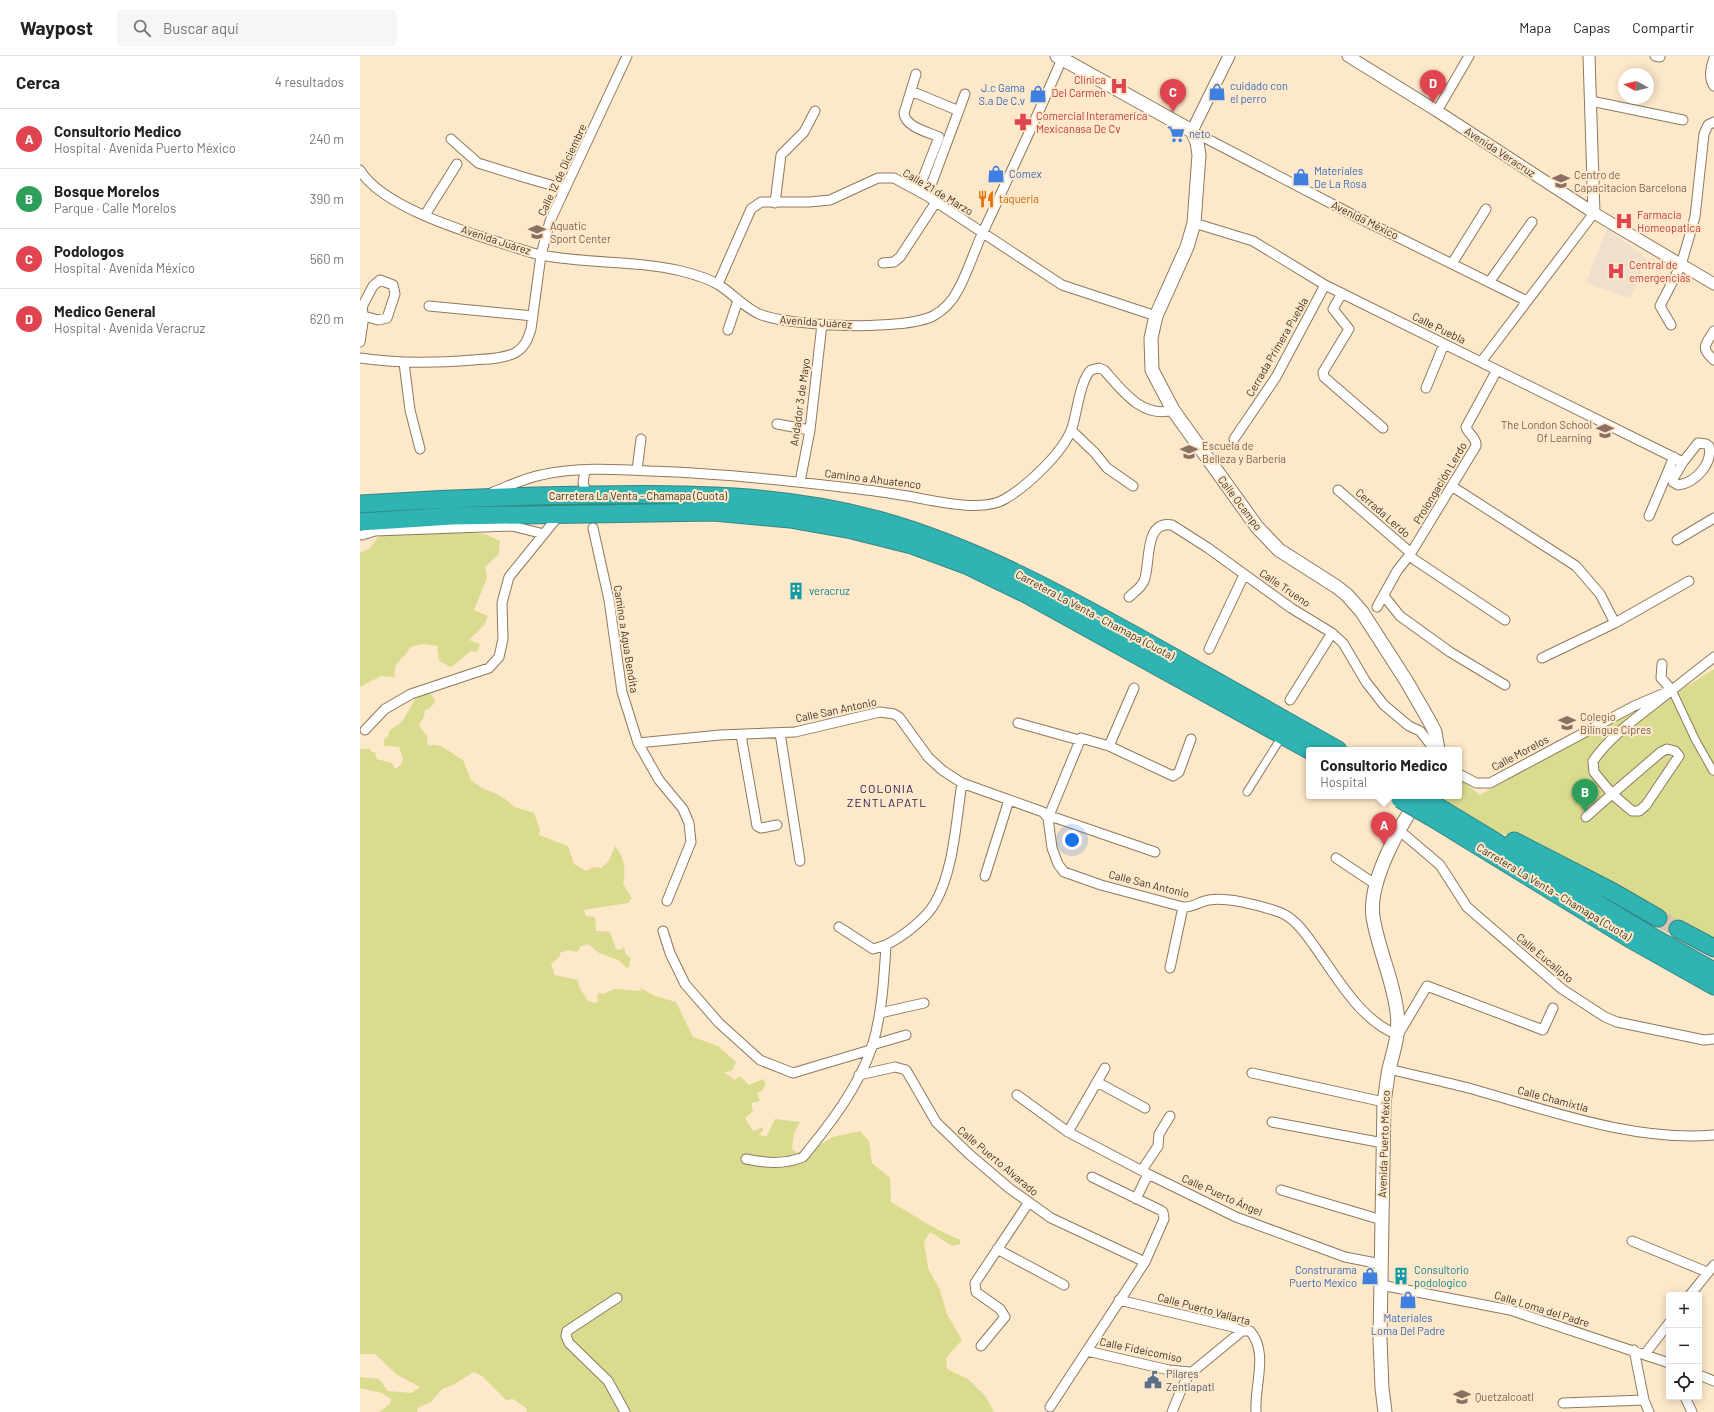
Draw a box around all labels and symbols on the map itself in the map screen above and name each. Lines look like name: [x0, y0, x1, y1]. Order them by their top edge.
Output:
north arrow: [1618, 68, 1654, 104]
pin: D: [1420, 70, 1446, 103]
place label: Clinica Del Carmen: [1052, 73, 1106, 99]
hospital icon: Clinica Del Carmen: [1109, 76, 1129, 96]
pin: C: [1160, 79, 1186, 112]
place label: cuidado con el perro: [1230, 79, 1288, 105]
place label: J.c Gama S.a De C.v: [979, 81, 1025, 107]
shop icon: cuidado con el perro: [1207, 82, 1227, 102]
shop icon: J.c Gama S.a De C.v: [1028, 84, 1048, 104]
place label: Comercial Interamerica Mexicanasa De Cv: [1036, 109, 1147, 135]
pharmacy icon: Comercial Interamerica Mexicanasa De Cv: [1013, 112, 1033, 132]
street label: Calle 12 de Diciembre: [534, 121, 589, 218]
supermarket icon: neto: [1166, 124, 1186, 144]
street label: Avenida Veracruz: [1462, 124, 1538, 179]
place label: neto: [1189, 127, 1210, 140]
shop icon: Comex: [986, 164, 1006, 184]
place label: Materiales De La Rosa: [1314, 164, 1367, 190]
street label: Calle 21 de Marzo: [901, 165, 976, 218]
place label: Comex: [1009, 167, 1042, 180]
shop icon: Materiales De La Rosa: [1291, 167, 1311, 187]
place label: Centro de Capacitacion Barcelona: [1574, 168, 1687, 194]
school or university icon: Centro de Capacitacion Barcelona: [1551, 171, 1571, 191]
restaurant icon: taqueria: [976, 189, 996, 209]
place label: taqueria: [999, 192, 1039, 205]
street label: Avenida México: [1330, 198, 1401, 241]
place label: Farmacia Homeopatica: [1637, 208, 1701, 234]
hospital icon: Farmacia Homeopatica: [1614, 211, 1634, 231]
place label: Aquatic Sport Center: [550, 219, 611, 245]
street label: Avenida Juárez: [460, 222, 533, 257]
school or university icon: Aquatic Sport Center: [527, 222, 547, 242]
place label: Central de emergencias: [1629, 258, 1691, 284]
hospital icon: Central de emergencias: [1606, 261, 1626, 281]
street label: Cerrada Primera Puebla: [1243, 295, 1310, 399]
street label: Calle Puebla: [1410, 309, 1468, 346]
street label: Avenida Juárez: [779, 312, 853, 331]
street label: Andador 3 de Mayo: [787, 357, 812, 447]
place label: The London School Of Learning: [1501, 418, 1592, 444]
school or university icon: The London School Of Learning: [1595, 421, 1615, 441]
place label: Escuela de Belleza y Barbería: [1202, 439, 1286, 465]
street label: Prolongación Lerdo: [1410, 440, 1469, 526]
school or university icon: Escuela de Belleza y Barbería: [1179, 442, 1199, 462]
street label: Camino a Ahuatenco: [824, 466, 922, 491]
street label: Calle Ocampo: [1216, 473, 1265, 532]
street label: Cerrada Lerdo: [1353, 485, 1413, 540]
street label: Carretera La Venta - Chamapa (Cuota): [549, 489, 727, 502]
street label: Calle Trueno: [1257, 566, 1313, 609]
street label: Carretera La Venta - Chamapa (Cuota): [1013, 567, 1177, 662]
building icon: veracruz: [786, 581, 806, 601]
street label: Camino a Agua Bendita: [612, 584, 641, 694]
place label: veracruz: [809, 584, 850, 597]
street label: Calle San Antonio: [794, 695, 878, 724]
place label: Colegio Bilingue Cipres: [1580, 710, 1651, 736]
school or university icon: Colegio Bilingue Cipres: [1557, 713, 1577, 733]
street label: Calle Morelos: [1489, 732, 1551, 773]
pin: B: [1572, 779, 1598, 812]
district label: COLONIA ZENTLAPATL: [847, 781, 927, 809]
pin: A: [1371, 812, 1397, 845]
your location: [1062, 830, 1082, 850]
street label: Carretera La Venta - Chamapa (Cuota): [1474, 840, 1634, 943]
street label: Calle San Antonio: [1107, 867, 1191, 900]
street label: Calle Eucalipto: [1514, 930, 1576, 985]
street label: Calle Chamixtla: [1516, 1083, 1590, 1114]
street label: Avenida Puerto México: [1375, 1090, 1392, 1198]
street label: Calle Puerto Alvarado: [955, 1123, 1041, 1198]
street label: Calle Puerto Ángel: [1180, 1171, 1264, 1218]
place label: Construrama Puerto Mexico: [1289, 1263, 1357, 1289]
place label: Consultorio podologico: [1414, 1263, 1469, 1289]
shop icon: Construrama Puerto Mexico: [1360, 1266, 1380, 1286]
building icon: Consultorio podologico: [1391, 1266, 1411, 1286]
street label: Calle Loma del Padre: [1493, 1288, 1592, 1329]
street label: Calle Puerto Vallarta: [1156, 1290, 1252, 1327]
shop icon: Materiales Loma Del Padre: [1398, 1290, 1418, 1310]
place label: Materiales Loma Del Padre: [1371, 1311, 1445, 1337]
street label: Calle Fideicomiso: [1099, 1334, 1184, 1365]
place label: Pilares Zentlapatl: [1166, 1367, 1214, 1393]
public building icon: Pilares Zentlapatl: [1143, 1370, 1163, 1390]
school or university icon: Quetzalcoatl: [1452, 1387, 1472, 1407]
place label: Quetzalcoatl: [1475, 1390, 1534, 1403]

